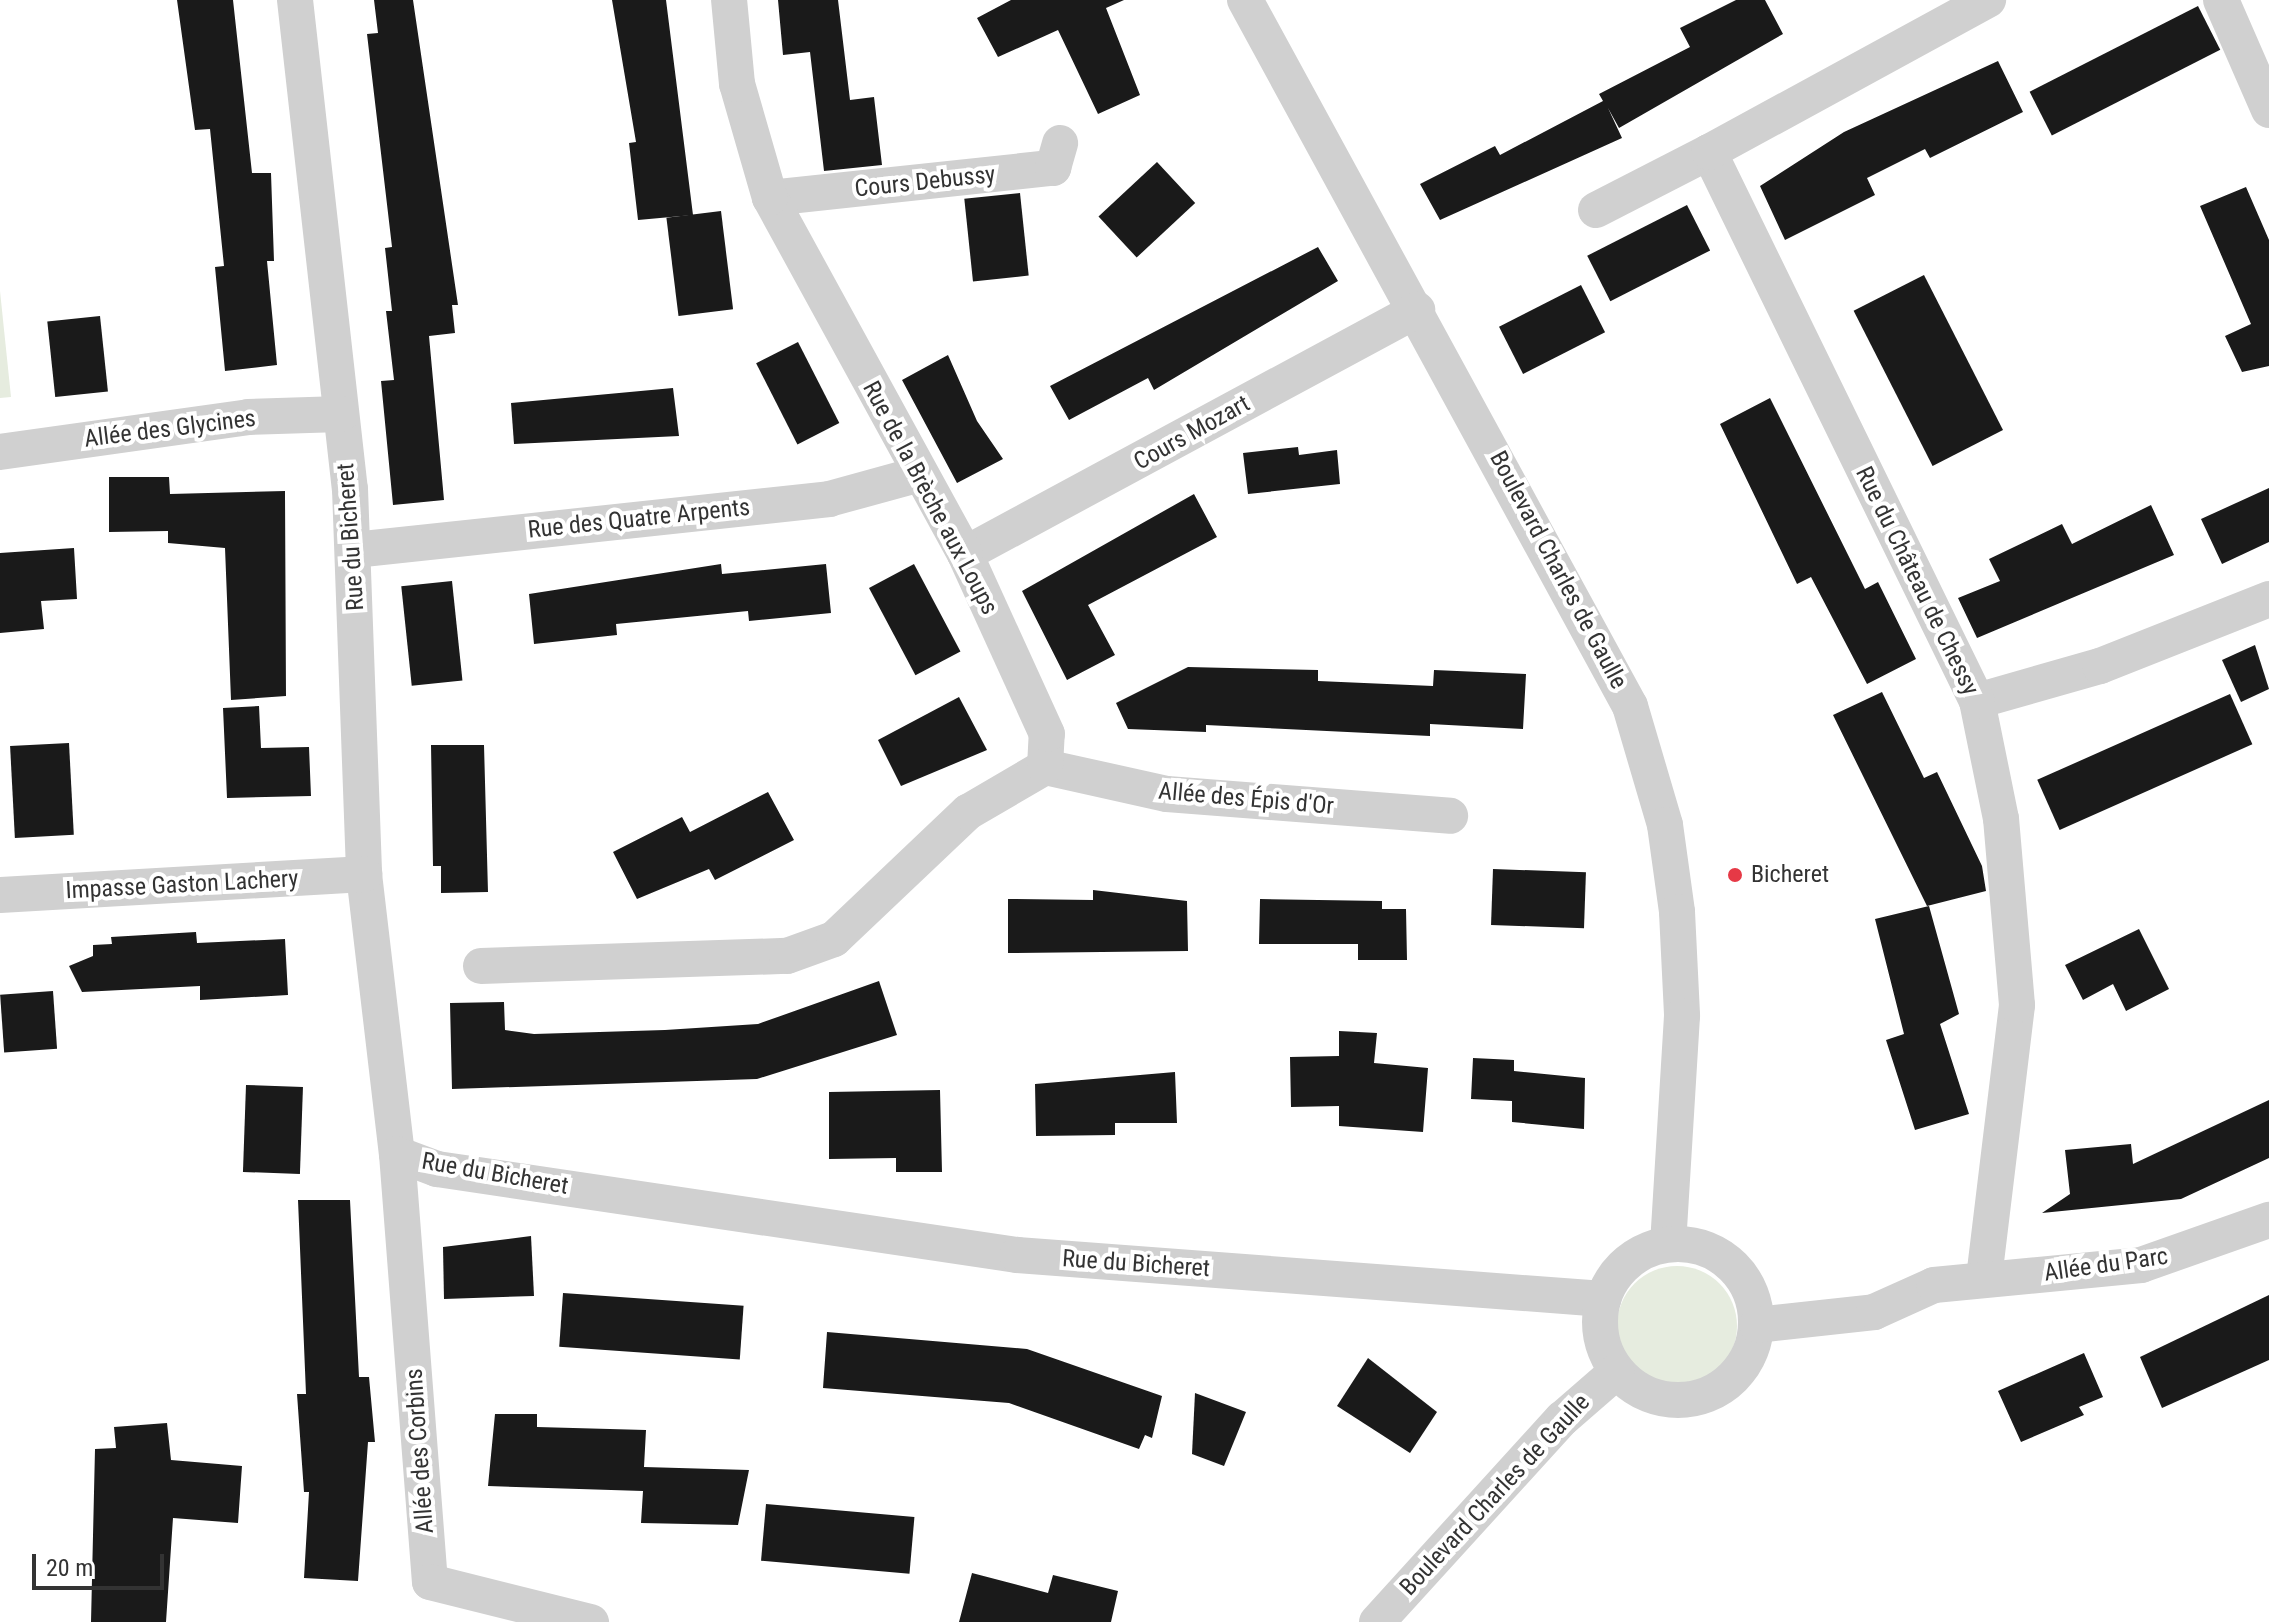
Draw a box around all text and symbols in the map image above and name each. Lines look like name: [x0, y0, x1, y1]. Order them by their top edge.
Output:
street label: Cours Debussy: [853, 160, 997, 204]
street label: Rue de la Brèche aux Loups: [856, 376, 1004, 620]
street label: Cours Mozart: [1129, 389, 1255, 477]
street label: Allée des Glycines: [83, 404, 257, 454]
street label: Boulevard Charles de Gaulle: [1483, 446, 1633, 694]
street label: Rue du Bicheret: [331, 462, 371, 612]
street label: Rue du Château de Chessy: [1849, 462, 1985, 700]
street label: Rue des Quatre Arpents: [527, 493, 751, 545]
street label: Allée des Épis d'Or: [1157, 777, 1335, 821]
place label: Bicheret: [1751, 861, 1829, 889]
street label: Impasse Gaston Lachery: [65, 865, 299, 905]
marker: Bicheret: [1726, 866, 1744, 884]
street label: Rue du Bicheret: [420, 1147, 570, 1201]
street label: Allée du Parc: [2042, 1242, 2170, 1288]
street label: Rue du Bicheret: [1061, 1244, 1211, 1284]
street label: Allée des Corbins: [400, 1368, 440, 1534]
street label: Boulevard Charles de Gaulle: [1394, 1388, 1596, 1602]
scale bar: [36, 1538, 168, 1588]
text: 20 m: [46, 1554, 93, 1582]

